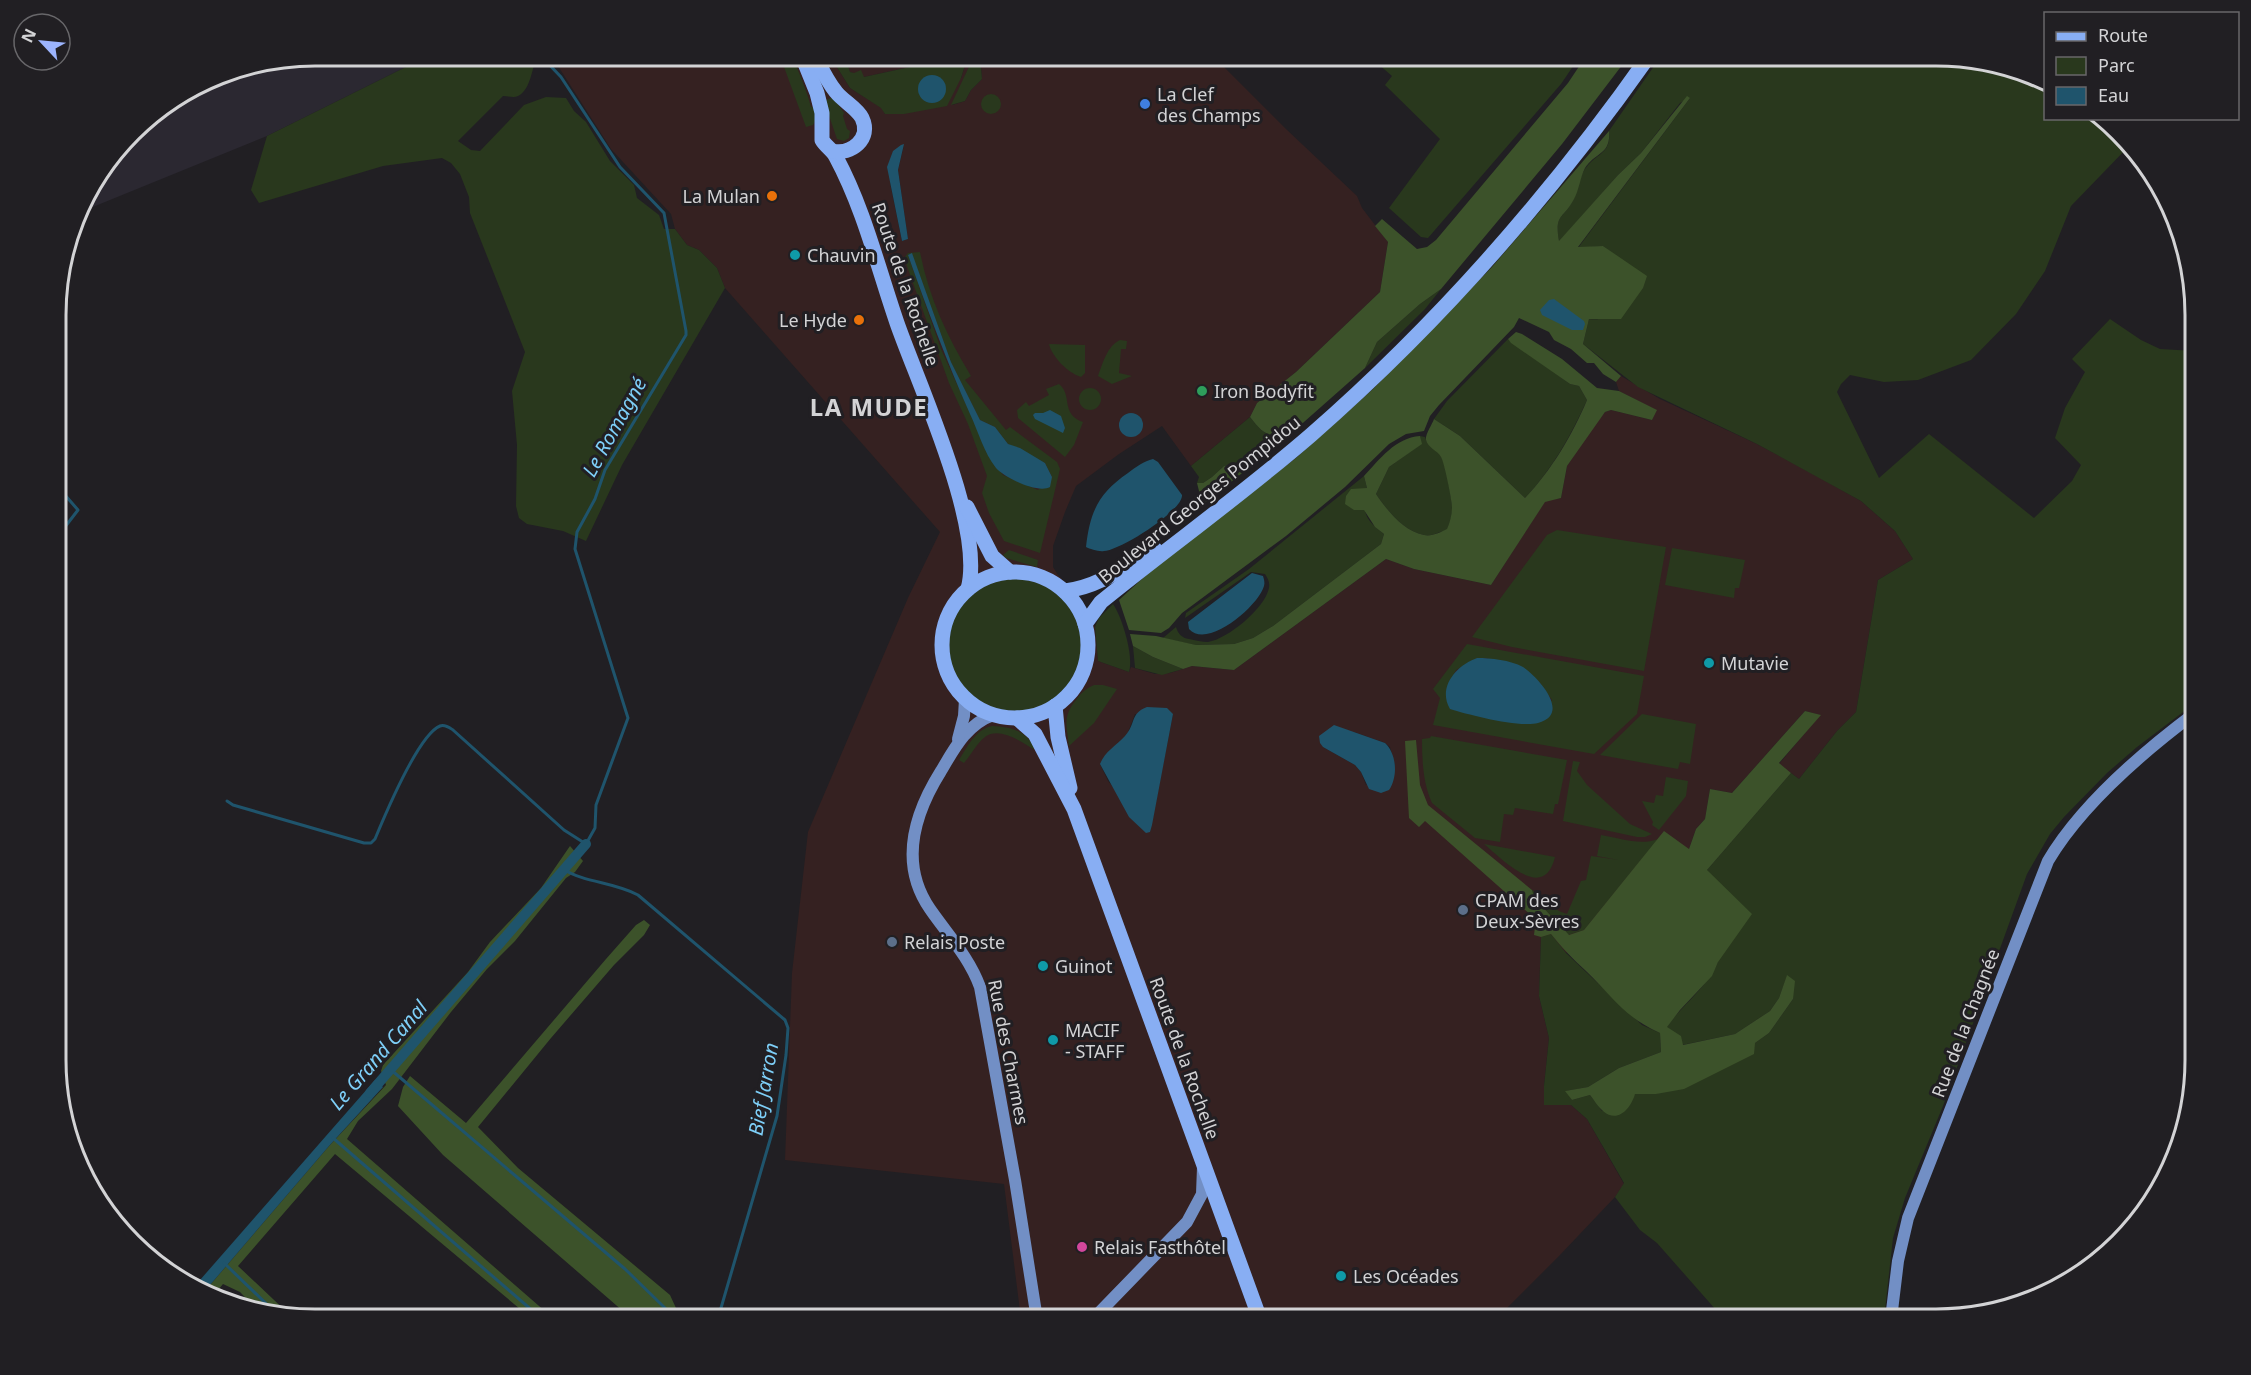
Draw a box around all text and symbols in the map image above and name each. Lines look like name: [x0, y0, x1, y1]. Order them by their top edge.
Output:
north arrow: [12, 12, 72, 72]
legend: [2044, 12, 2239, 120]
text: Route: [2098, 23, 2148, 47]
text: N: [16, 25, 41, 46]
text: Parc: [2098, 53, 2135, 77]
place label: La Clef des Champs: [1157, 82, 1261, 127]
text: Eau: [2098, 83, 2129, 107]
marker: La Clef des Champs: [1138, 97, 1152, 111]
place label: La Mulan: [682, 184, 760, 208]
marker: La Mulan: [765, 189, 779, 203]
street label: Route de la Rochelle: [867, 199, 945, 369]
place label: Chauvin: [807, 243, 876, 267]
marker: Chauvin: [788, 248, 802, 262]
place label: Le Hyde: [779, 308, 847, 332]
marker: Le Hyde: [852, 313, 866, 327]
water label: Le Romagné: [576, 373, 652, 481]
place label: Iron Bodyfit: [1214, 379, 1315, 403]
marker: Iron Bodyfit: [1195, 384, 1209, 398]
district label: LA MUDE: [810, 390, 928, 423]
street label: Boulevard Georges Pompidou: [1093, 410, 1305, 588]
place label: Mutavie: [1721, 651, 1789, 675]
marker: Mutavie: [1702, 656, 1716, 670]
place label: CPAM des Deux-Sèvres: [1475, 888, 1579, 933]
marker: CPAM des Deux-Sèvres: [1456, 903, 1470, 917]
place label: Relais Poste: [904, 930, 1005, 954]
marker: Relais Poste: [885, 935, 899, 949]
street label: Rue de la Chagnée: [1926, 945, 2004, 1101]
place label: Guinot: [1055, 954, 1113, 978]
marker: Guinot: [1036, 959, 1050, 973]
street label: Route de la Rochelle: [1144, 973, 1226, 1143]
street label: Rue des Charmes: [983, 977, 1035, 1127]
water label: Le Grand Canal: [323, 994, 434, 1115]
place label: MACIF - STAFF: [1065, 1018, 1124, 1063]
marker: MACIF - STAFF: [1046, 1033, 1060, 1047]
water label: Bief Jarron: [742, 1040, 784, 1138]
place label: Relais Fasthôtel: [1094, 1235, 1226, 1259]
marker: Relais Fasthôtel: [1075, 1240, 1089, 1254]
place label: Les Océades: [1353, 1264, 1459, 1288]
marker: Les Océades: [1334, 1269, 1348, 1283]

